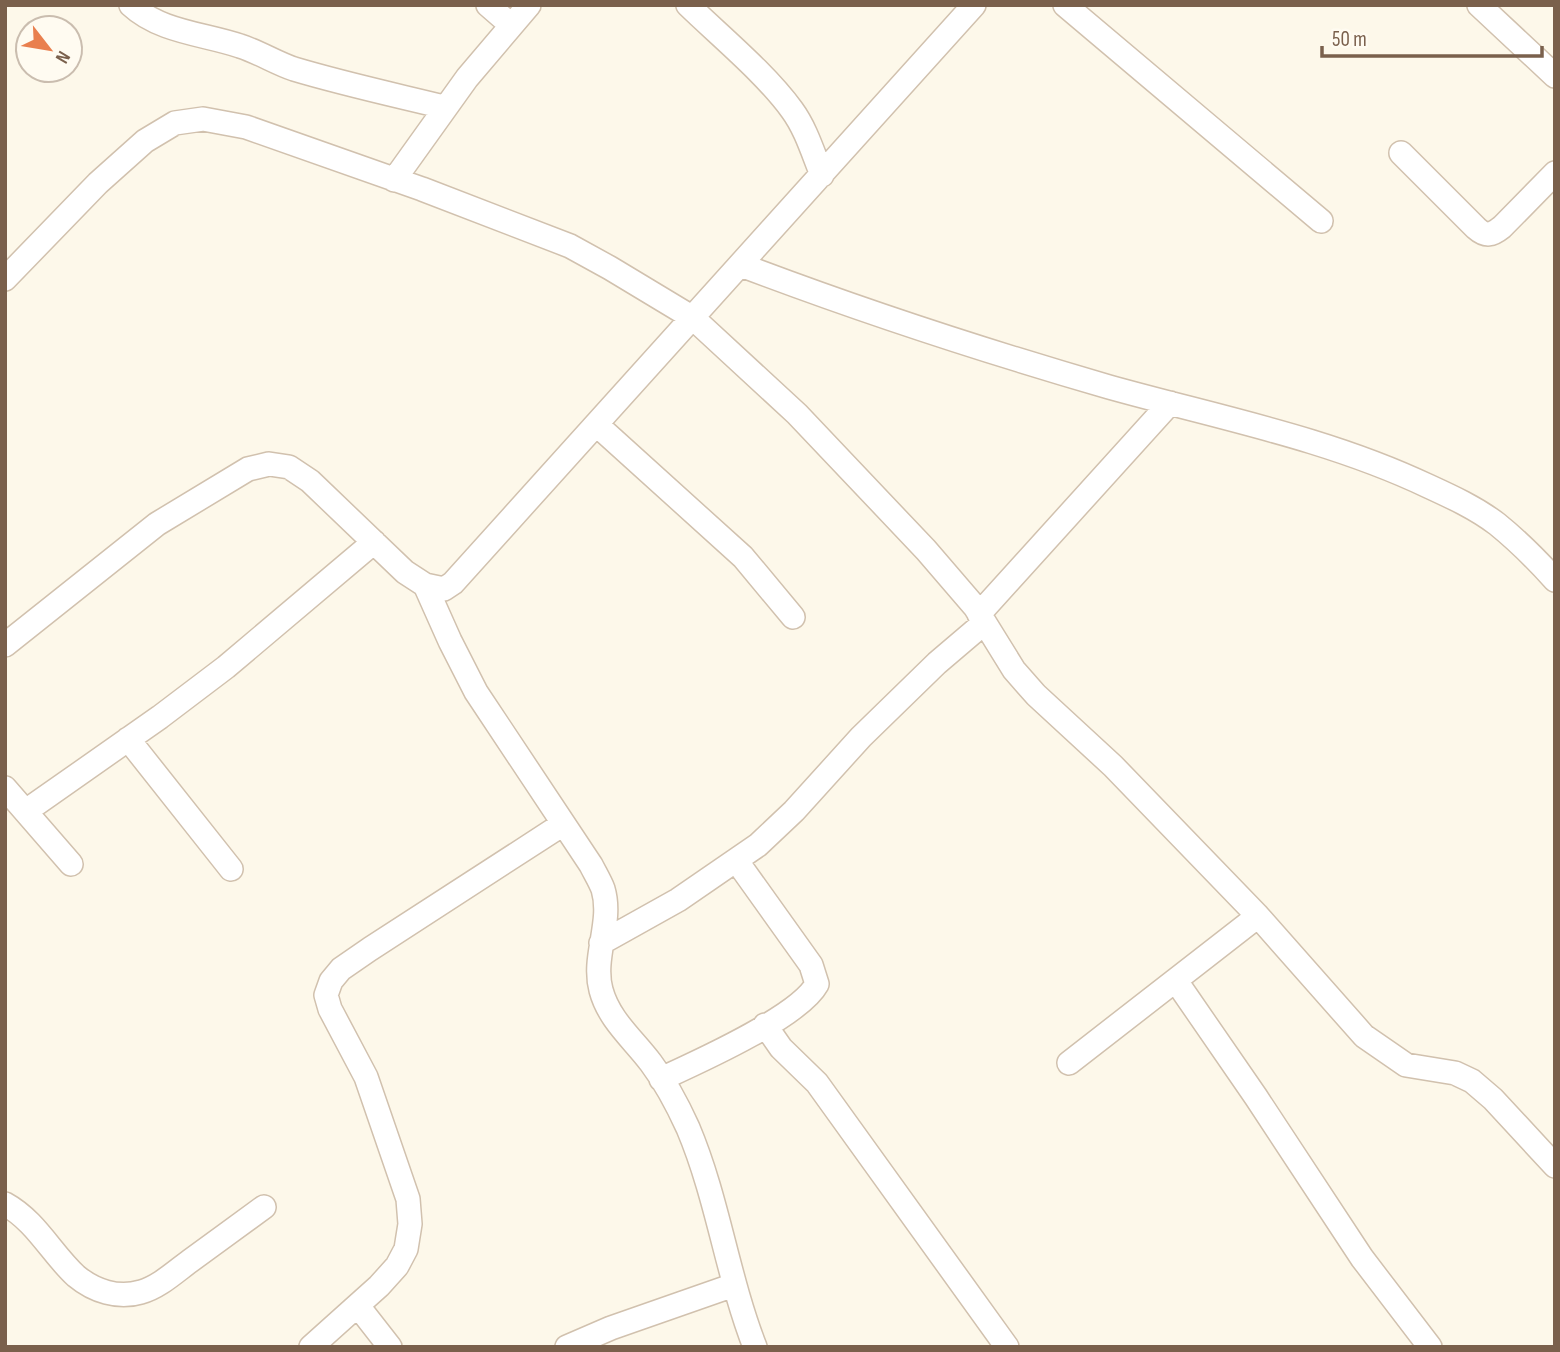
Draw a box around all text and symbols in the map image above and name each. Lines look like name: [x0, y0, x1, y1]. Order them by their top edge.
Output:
north arrow: [14, 14, 84, 84]
scale bar: [1322, 14, 1542, 58]
text: 50 m: [1332, 27, 1367, 52]
text: N: [50, 47, 75, 67]

